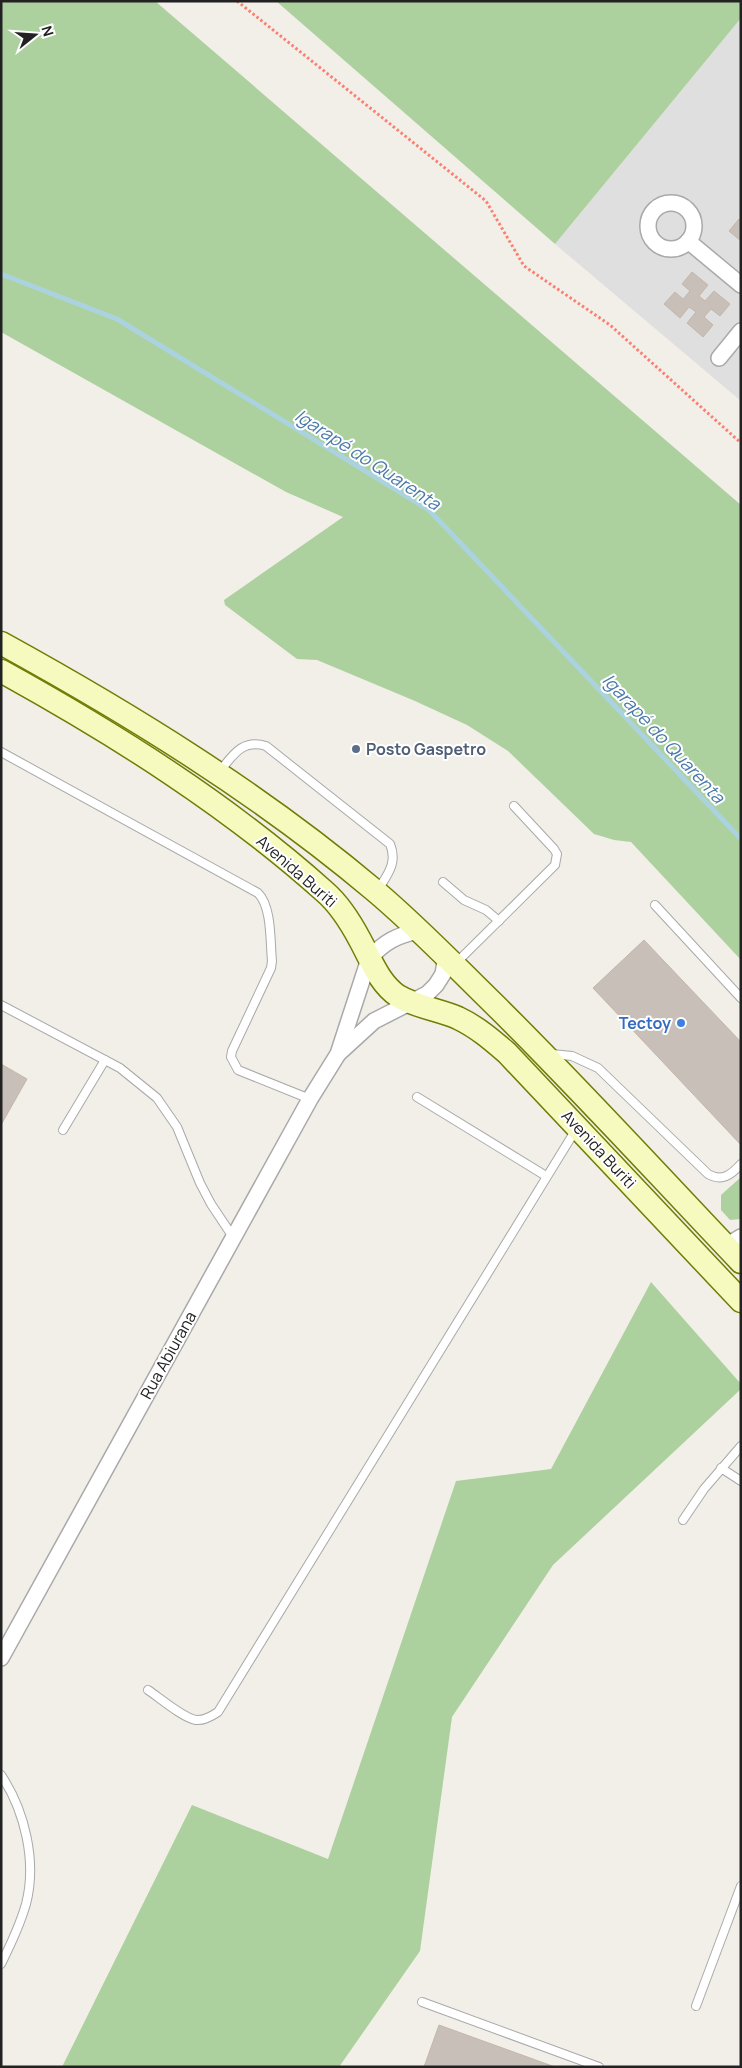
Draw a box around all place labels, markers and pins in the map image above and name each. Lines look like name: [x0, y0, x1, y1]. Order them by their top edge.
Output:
place label: Posto Gaspetro: [366, 738, 486, 760]
marker: Posto Gaspetro: [350, 743, 362, 755]
place label: Tectoy: [619, 1012, 671, 1034]
marker: Tectoy: [675, 1017, 687, 1029]

